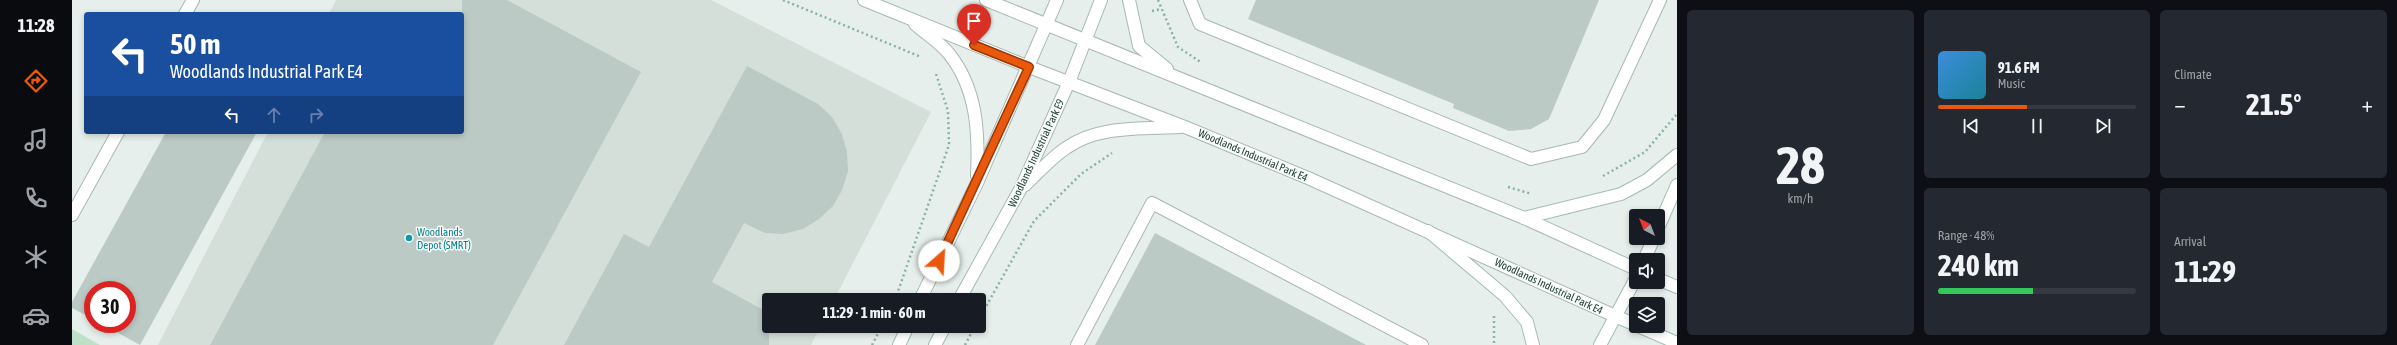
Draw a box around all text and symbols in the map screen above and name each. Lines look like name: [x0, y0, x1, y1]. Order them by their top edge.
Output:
pin: [957, 4, 991, 45]
icon: arrive: [963, 10, 985, 32]
text: 11:28: [17, 15, 55, 36]
icon: left: [104, 28, 156, 80]
text: 50 m: [170, 28, 220, 60]
text: 91.6 FM: [1998, 59, 2040, 76]
text: Woodlands Industrial Park E4: [170, 61, 363, 82]
icon: directions: [22, 67, 50, 95]
text: Climate: [2174, 67, 2212, 82]
text: Music: [1998, 76, 2025, 91]
text: 21.5°: [2246, 87, 2302, 121]
text: −: [2174, 91, 2186, 117]
text: +: [2362, 91, 2373, 117]
street label: Woodlands Industrial Park E9: [1006, 97, 1066, 209]
icon: left: [221, 104, 243, 126]
icon: ahead: [263, 104, 285, 126]
icon: right: [305, 104, 327, 126]
icon: previous: [1960, 115, 1982, 137]
icon: pause: [2026, 115, 2048, 137]
icon: next: [2092, 115, 2114, 137]
icon: music: [22, 126, 50, 154]
street label: Woodlands Industrial Park E4: [1196, 126, 1310, 184]
text: 28: [1776, 135, 1825, 195]
icon: phone: [22, 184, 50, 212]
text: km/h: [1787, 191, 1813, 206]
north arrow: [1629, 209, 1665, 245]
map controls: [1629, 209, 1665, 333]
place label: Woodlands Depot (SMRT): [417, 226, 471, 251]
text: Range · 48%: [1938, 228, 1994, 243]
marker: Woodlands Depot (SMRT): [404, 233, 414, 243]
text: Arrival: [2174, 234, 2206, 249]
position arrow: [918, 240, 960, 282]
icon: climate: [22, 243, 50, 271]
text: 240 km: [1938, 248, 2019, 282]
button: sound: [1629, 253, 1665, 289]
text: 11:29: [2174, 254, 2236, 288]
street label: Woodlands Industrial Park E4: [1493, 256, 1605, 316]
speed limit sign: 30: [84, 281, 136, 333]
button: layers: [1629, 297, 1665, 333]
icon: car: [22, 302, 50, 330]
text: 11:29 · 1 min · 60 m: [822, 304, 926, 321]

